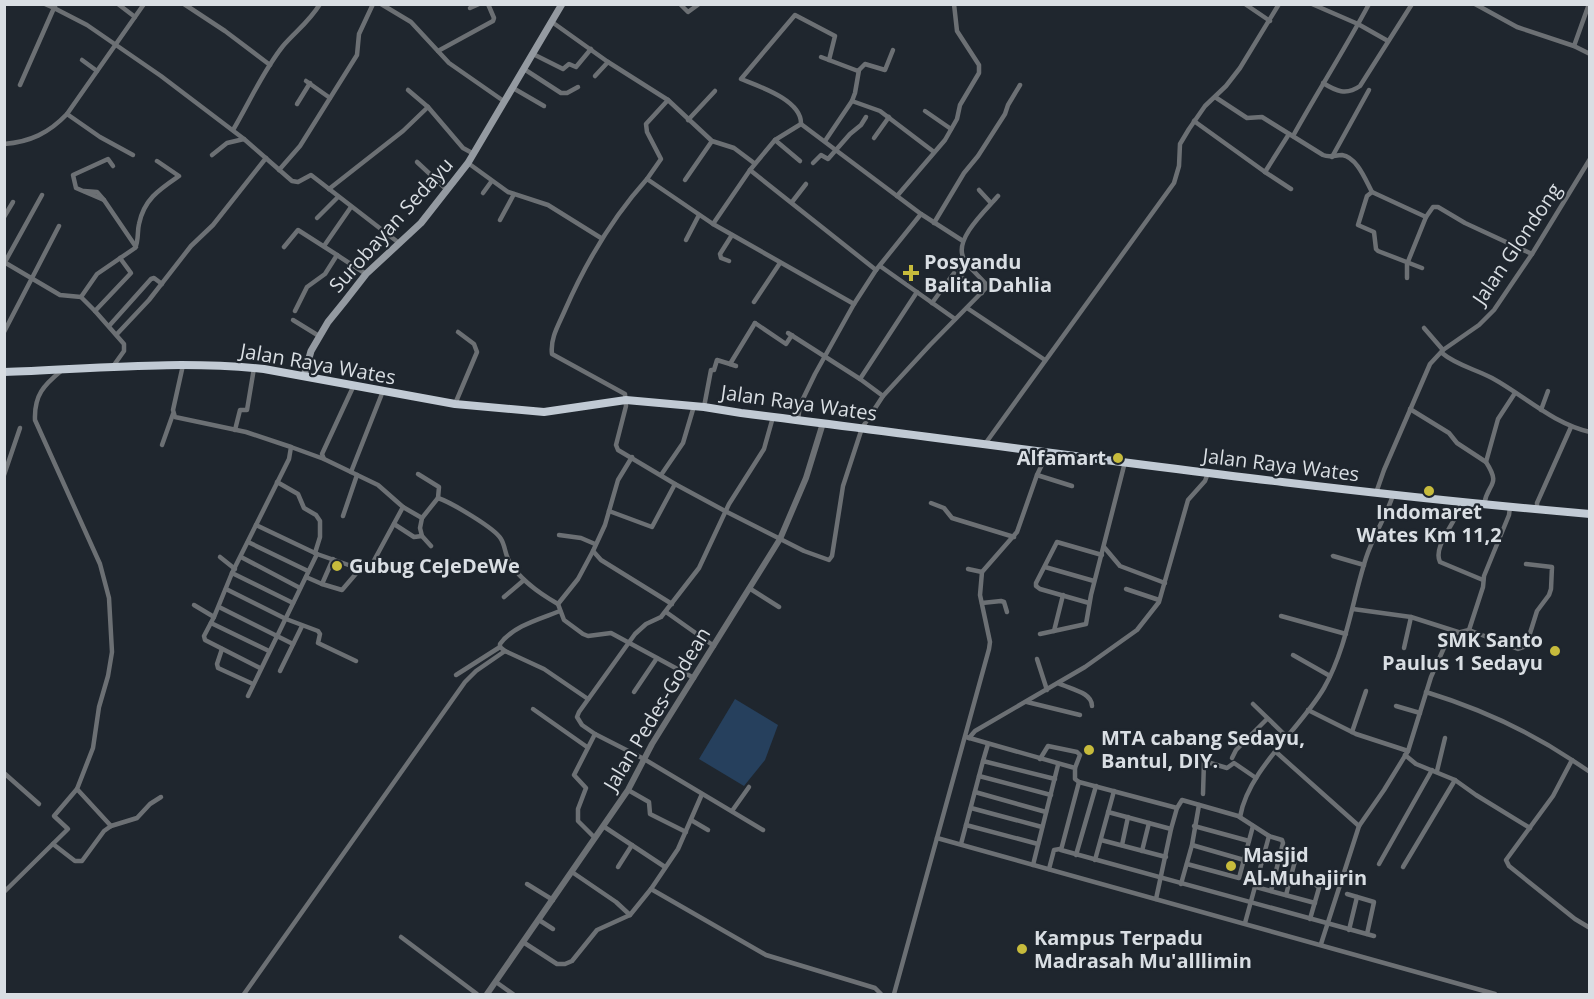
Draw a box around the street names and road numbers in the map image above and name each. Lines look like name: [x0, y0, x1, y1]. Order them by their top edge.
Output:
street label: Surobayan Sedayu: [323, 151, 459, 298]
street label: Jalan Glondong: [1465, 177, 1567, 312]
street label: Jalan Raya Wates: [236, 336, 398, 390]
street label: Jalan Raya Wates: [717, 378, 879, 427]
street label: Jalan Raya Wates: [1199, 441, 1361, 487]
street label: Jalan Pedes-Godean: [596, 622, 716, 797]

